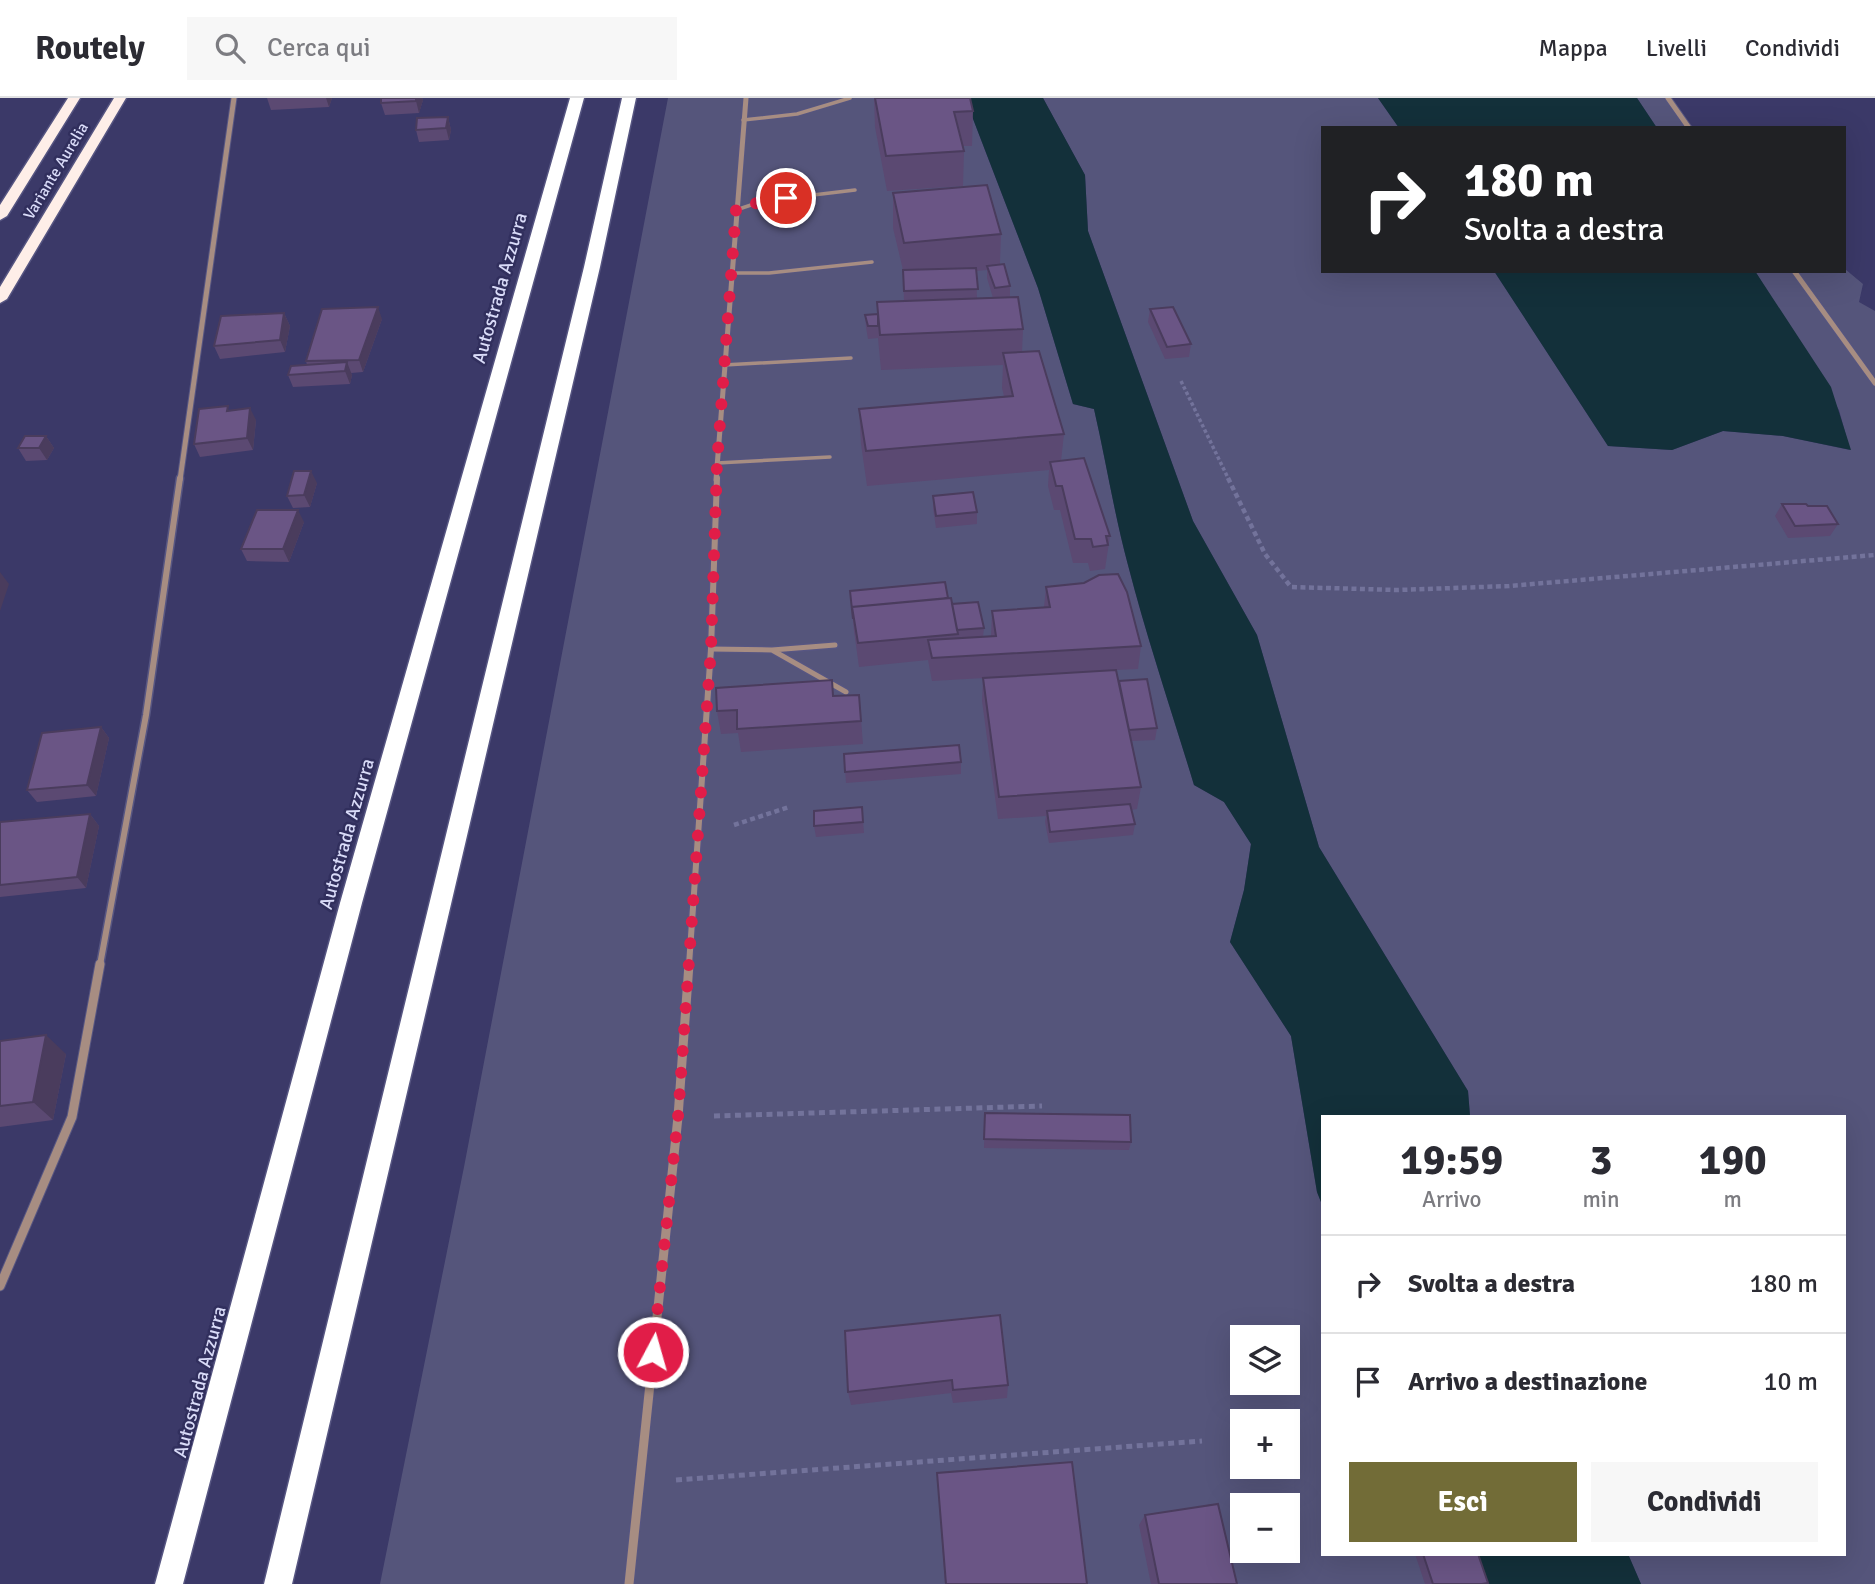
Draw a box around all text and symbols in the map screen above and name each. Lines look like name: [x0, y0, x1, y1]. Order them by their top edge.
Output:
search box: [187, 17, 677, 80]
text: Routely: [35, 28, 145, 69]
icon: search: [211, 29, 249, 67]
text: Cerca qui: [267, 32, 371, 64]
text: Mappa: [1539, 33, 1608, 63]
text: Livelli: [1646, 33, 1707, 63]
text: Condividi: [1745, 33, 1840, 63]
street label: Variante Aurelia: [19, 119, 93, 223]
text: 180 m: [1464, 150, 1594, 210]
icon: right: [1349, 154, 1440, 245]
pin: [756, 168, 816, 228]
icon: arrive: [767, 179, 805, 217]
street label: Autostrada Azzurra: [467, 210, 533, 366]
text: Svolta a destra: [1464, 210, 1664, 249]
street label: Autostrada Azzurra: [314, 756, 380, 912]
text: 19:59: [1400, 1135, 1503, 1186]
text: 3: [1590, 1135, 1612, 1186]
text: 190: [1699, 1135, 1767, 1186]
text: Arrivo: [1422, 1185, 1481, 1214]
text: min: [1582, 1185, 1620, 1214]
text: m: [1724, 1185, 1742, 1214]
icon: right: [1349, 1265, 1387, 1303]
text: Svolta a destra: [1408, 1268, 1575, 1300]
text: 180 m: [1749, 1268, 1818, 1300]
street label: Autostrada Azzurra: [168, 1304, 232, 1460]
position arrow: [616, 1315, 690, 1389]
map controls: [1230, 1325, 1300, 1563]
button: layers: [1230, 1325, 1300, 1395]
icon: arrive: [1349, 1363, 1387, 1401]
text: Arrivo a destinazione: [1408, 1366, 1648, 1398]
text: 10 m: [1763, 1366, 1818, 1398]
button: +: [1230, 1409, 1300, 1479]
button: Esci: [1349, 1462, 1577, 1542]
button: Condividi: [1591, 1462, 1818, 1542]
button: −: [1230, 1493, 1300, 1563]

